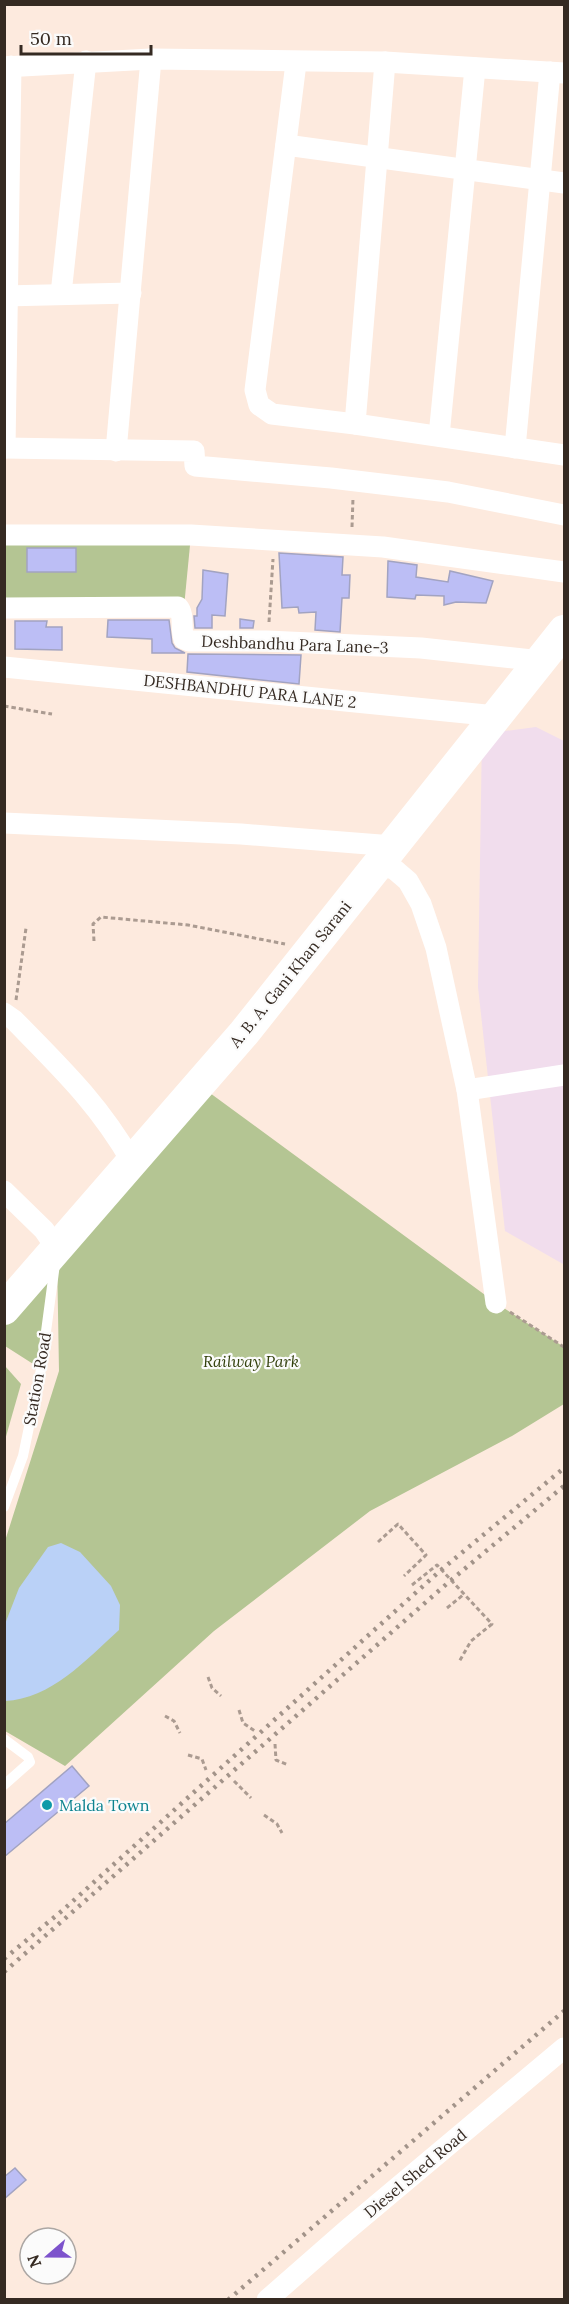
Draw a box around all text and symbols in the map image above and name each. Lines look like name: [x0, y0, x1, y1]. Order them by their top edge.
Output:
scale bar: [21, 18, 152, 56]
text: 50 m: [30, 27, 72, 50]
street label: Deshbandhu Para Lane-3: [201, 631, 389, 657]
street label: DESHBANDHU PARA LANE 2: [142, 670, 358, 712]
street label: A. B. A. Gani Khan Sarani: [224, 897, 355, 1052]
street label: Station Road: [19, 1330, 55, 1427]
park label: Railway Park: [203, 1351, 299, 1371]
place label: Malda Town: [59, 1795, 150, 1815]
marker: Malda Town: [40, 1798, 54, 1812]
street label: Diesel Shed Road: [360, 2124, 471, 2222]
north arrow: [18, 2226, 78, 2286]
text: N: [22, 2252, 45, 2270]

